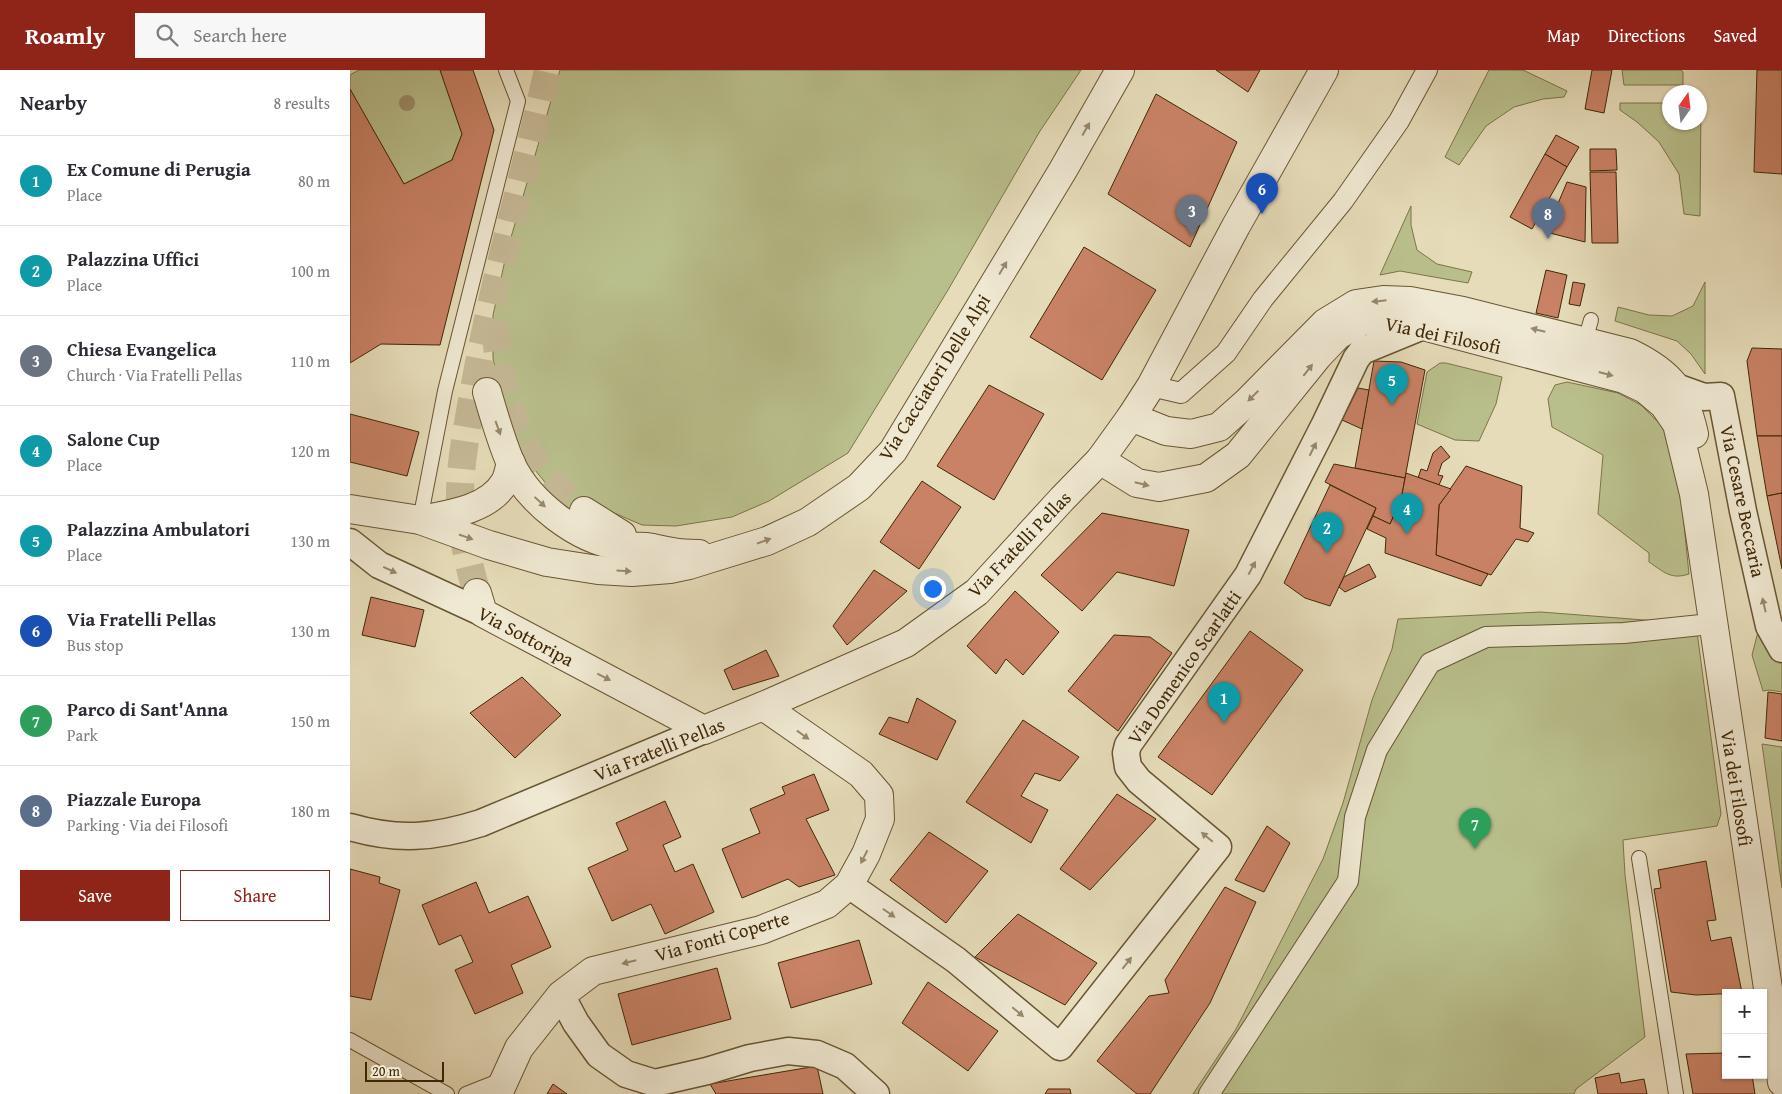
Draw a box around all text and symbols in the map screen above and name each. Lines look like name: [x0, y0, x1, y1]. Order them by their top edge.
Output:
search box: [135, 13, 485, 58]
text: Roamly: [25, 18, 105, 53]
icon: search: [153, 21, 181, 49]
text: Search here: [193, 21, 287, 49]
text: Map: [1547, 22, 1580, 49]
text: Directions: [1608, 22, 1685, 49]
text: Saved: [1713, 22, 1757, 49]
north arrow: [1662, 85, 1707, 130]
text: Nearby: [20, 87, 87, 118]
text: 8 results: [273, 91, 330, 115]
one-way arrow: [1082, 122, 1091, 135]
text: Ex Comune di Perugia: [67, 155, 251, 183]
text: 1: [32, 169, 40, 193]
text: 80 m: [298, 169, 330, 193]
pin: 6: [1246, 173, 1278, 214]
text: Place: [67, 183, 102, 207]
pin: 3: [1176, 195, 1208, 236]
pin: 8: [1532, 198, 1564, 239]
text: Palazzina Uffici: [67, 245, 199, 273]
text: 2: [32, 259, 40, 283]
text: 100 m: [290, 259, 330, 283]
one-way arrow: [998, 261, 1007, 274]
text: Place: [67, 273, 102, 297]
street label: Via Cacciatori Delle Alpi: [871, 288, 997, 466]
one-way arrow: [1370, 297, 1386, 305]
street label: Via dei Filosofi: [1382, 309, 1504, 361]
one-way arrow: [1530, 326, 1545, 334]
text: Chiesa Evangelica: [67, 335, 216, 363]
text: 3: [32, 349, 40, 373]
text: 110 m: [290, 349, 330, 373]
text: Church · Via Fratelli Pellas: [67, 363, 242, 387]
one-way arrow: [1302, 364, 1313, 377]
pin: 5: [1376, 364, 1408, 405]
one-way arrow: [1599, 370, 1614, 378]
one-way arrow: [1247, 390, 1259, 402]
one-way arrow: [494, 421, 502, 436]
street label: Via Cesare Beccaria: [1713, 422, 1773, 580]
text: Salone Cup: [67, 425, 160, 453]
text: 4: [32, 439, 40, 463]
text: 120 m: [290, 439, 330, 463]
one-way arrow: [1308, 441, 1317, 456]
text: Place: [67, 453, 102, 477]
one-way arrow: [1135, 480, 1150, 488]
street label: Via Fratelli Pellas: [961, 484, 1077, 604]
pin: 4: [1391, 493, 1423, 534]
one-way arrow: [534, 496, 546, 508]
pin: 2: [1311, 512, 1343, 553]
text: Palazzina Ambulatori: [67, 515, 250, 543]
text: 5: [32, 529, 40, 553]
text: 130 m: [290, 529, 330, 553]
one-way arrow: [458, 534, 473, 541]
one-way arrow: [757, 537, 772, 545]
text: Place: [67, 543, 102, 567]
one-way arrow: [1247, 561, 1256, 575]
one-way arrow: [383, 566, 397, 574]
one-way arrow: [616, 568, 632, 576]
your location: [920, 576, 946, 602]
street label: Via Domenico Scarlatti: [1120, 584, 1248, 750]
one-way arrow: [1760, 597, 1768, 612]
street label: Via Sottoripa: [473, 599, 579, 673]
text: Via Fratelli Pellas: [67, 605, 216, 633]
text: 6: [32, 619, 40, 643]
text: 130 m: [290, 619, 330, 643]
text: Bus stop: [67, 633, 123, 657]
one-way arrow: [596, 673, 611, 681]
pin: 1: [1208, 682, 1240, 723]
text: Parco di Sant'Anna: [67, 695, 228, 723]
text: 7: [32, 709, 40, 733]
text: 150 m: [290, 709, 330, 733]
street label: Via Fratelli Pellas: [589, 710, 729, 788]
text: Park: [67, 723, 98, 747]
street label: Via dei Filosofi: [1714, 728, 1760, 848]
one-way arrow: [796, 730, 810, 740]
text: Piazzale Europa: [67, 785, 201, 813]
text: 8: [32, 799, 40, 823]
text: 180 m: [290, 799, 330, 823]
pin: 7: [1459, 808, 1491, 849]
text: Parking · Via dei Filosofi: [67, 813, 228, 837]
one-way arrow: [1200, 832, 1213, 843]
one-way arrow: [860, 850, 868, 864]
button: Save: [20, 870, 170, 921]
button: Share: [180, 870, 330, 921]
street label: Via Fonti Coperte: [651, 903, 793, 969]
one-way arrow: [882, 908, 896, 918]
one-way arrow: [1121, 957, 1132, 970]
one-way arrow: [622, 958, 637, 966]
map controls: [1722, 989, 1767, 1079]
button: +: [1722, 989, 1767, 1034]
one-way arrow: [1011, 1006, 1024, 1017]
button: −: [1722, 1034, 1767, 1079]
scale bar: [365, 1059, 444, 1082]
text: 20 m: [372, 1061, 400, 1081]

